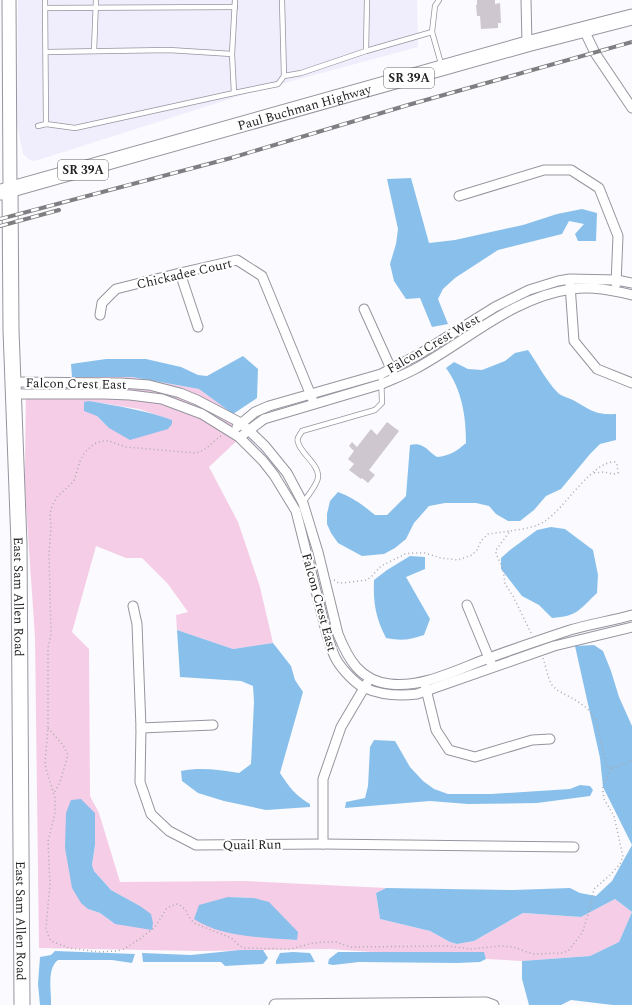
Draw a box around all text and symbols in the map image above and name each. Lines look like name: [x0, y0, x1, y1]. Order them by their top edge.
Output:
road number: SR 39A: [384, 68, 434, 88]
street label: Paul Buchman Highway: [235, 79, 374, 136]
road number: SR 39A: [58, 160, 108, 180]
street label: Chickadee Court: [135, 253, 234, 295]
street label: Falcon Crest West: [383, 309, 484, 379]
street label: Falcon Crest East: [25, 373, 127, 395]
street label: East Sam Allen Road: [8, 537, 29, 657]
street label: Falcon Crest East: [296, 551, 342, 654]
street label: Quail Run: [222, 834, 282, 856]
street label: East Sam Allen Road: [10, 861, 31, 981]

